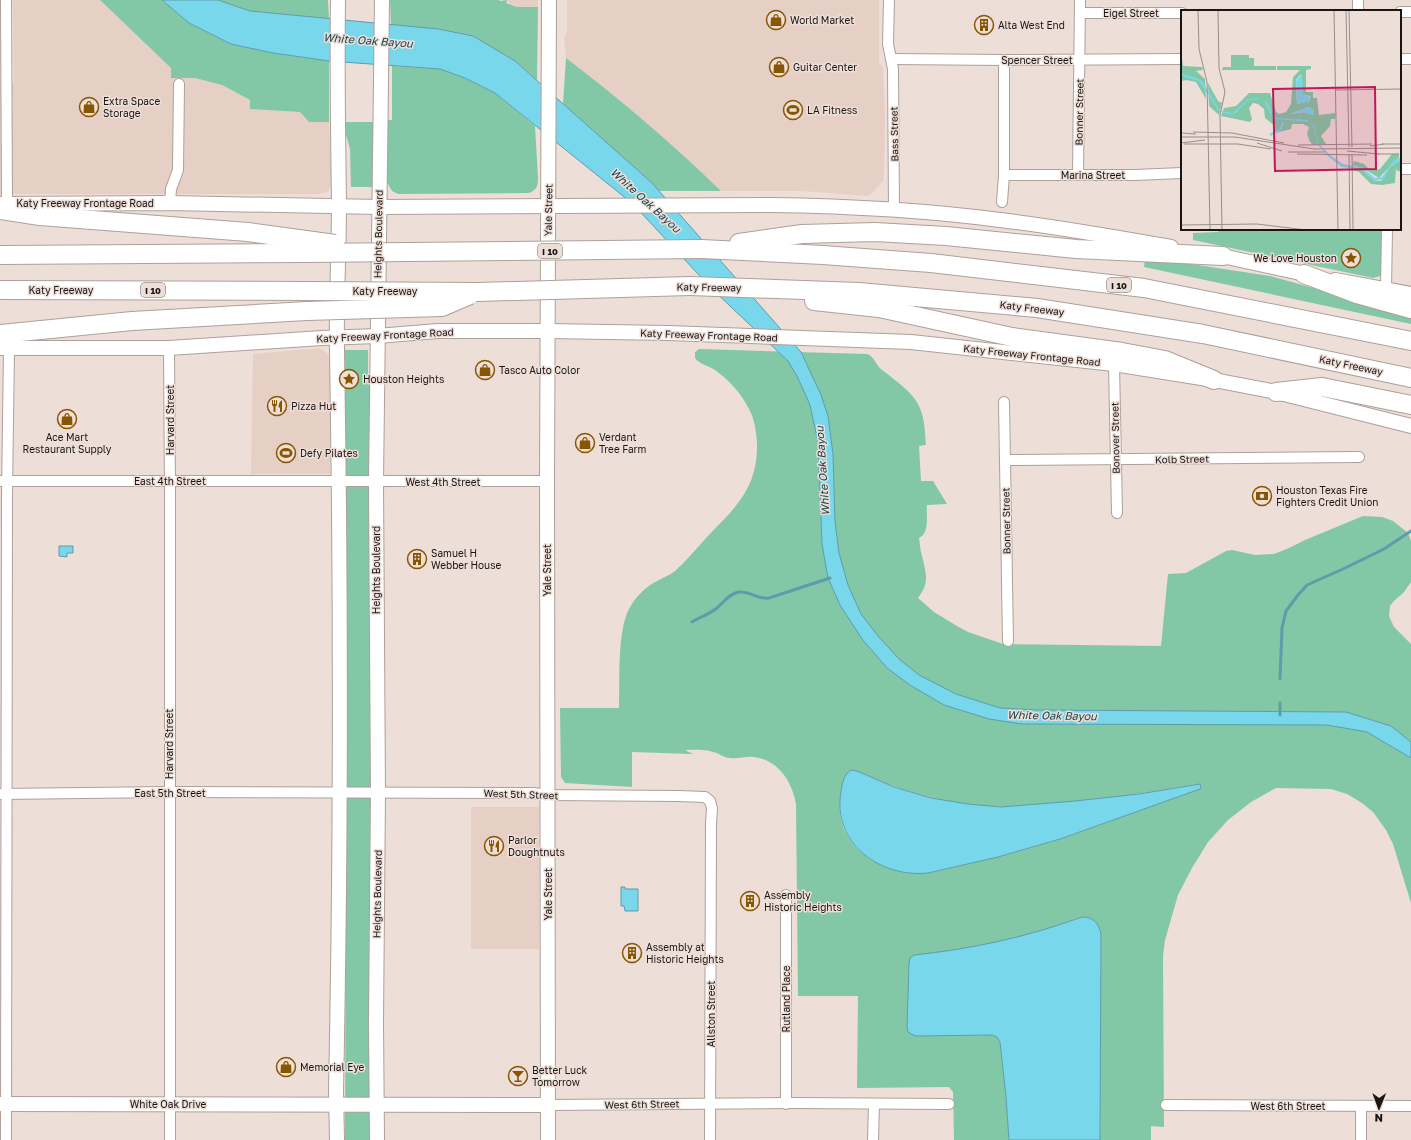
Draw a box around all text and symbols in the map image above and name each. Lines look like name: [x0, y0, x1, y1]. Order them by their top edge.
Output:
street label: Eigel Street: [1103, 7, 1159, 19]
shop icon: World Market: [765, 9, 787, 31]
inset map: [1181, 10, 1401, 230]
place label: World Market: [790, 14, 854, 26]
building icon: Alta West End: [973, 14, 995, 36]
place label: Alta West End: [998, 19, 1065, 31]
water label: White Oak Bayou: [323, 30, 415, 51]
street label: Spencer Street: [1001, 54, 1073, 66]
shop icon: Guitar Center: [768, 56, 790, 78]
place label: Guitar Center: [793, 61, 857, 73]
street label: Bonner Street: [1072, 78, 1086, 146]
place label: Extra Space Storage: [103, 95, 160, 119]
shop icon: Extra Space Storage: [78, 96, 100, 118]
sports icon: LA Fitness: [782, 99, 804, 121]
place label: LA Fitness: [807, 104, 857, 116]
street label: Bass Street: [888, 106, 900, 162]
water label: White Oak Bayou: [608, 165, 685, 236]
street label: Marina Street: [1061, 169, 1125, 181]
street label: Yale Street: [542, 184, 554, 236]
street label: Heights Boulevard: [371, 190, 385, 278]
street label: Katy Freeway Frontage Road: [16, 197, 154, 209]
road number: I 10: [538, 244, 562, 258]
place icon: We Love Houston: [1340, 247, 1362, 269]
place label: We Love Houston: [1253, 252, 1337, 264]
road number: I 10: [1107, 278, 1131, 292]
street label: Katy Freeway: [676, 280, 742, 294]
road number: I 10: [141, 283, 165, 297]
street label: Katy Freeway: [29, 284, 94, 296]
street label: Katy Freeway: [353, 285, 418, 297]
street label: Katy Freeway: [999, 298, 1065, 318]
street label: Katy Freeway Frontage Road: [316, 325, 454, 345]
street label: Katy Freeway Frontage Road: [640, 327, 778, 343]
street label: Katy Freeway Frontage Road: [963, 342, 1101, 368]
street label: Katy Freeway: [1318, 352, 1384, 378]
shop icon: Tasco Auto Color: [474, 359, 496, 381]
place label: Tasco Auto Color: [499, 364, 580, 376]
place icon: Houston Heights: [338, 368, 360, 390]
place label: Houston Heights: [363, 373, 444, 385]
street label: Harvard Street: [164, 385, 176, 455]
restaurant icon: Pizza Hut: [266, 395, 288, 417]
place label: Pizza Hut: [291, 400, 336, 412]
street label: Bonover Street: [1108, 402, 1122, 474]
shop icon: Ace Mart Restaurant Supply: [56, 408, 78, 430]
water label: White Oak Bayou: [812, 424, 833, 516]
place label: Ace Mart Restaurant Supply: [23, 431, 112, 455]
place label: Verdant Tree Farm: [599, 431, 646, 455]
shop icon: Verdant Tree Farm: [574, 432, 596, 454]
sports icon: Defy Pilates: [275, 442, 297, 464]
place label: Defy Pilates: [300, 447, 358, 459]
street label: Kolb Street: [1155, 453, 1209, 465]
street label: East 4th Street: [134, 475, 206, 487]
street label: West 4th Street: [405, 476, 481, 488]
place label: Houston Texas Fire Fighters Credit Union: [1276, 484, 1378, 508]
bank icon: Houston Texas Fire Fighters Credit Union: [1251, 485, 1273, 507]
street label: Bonner Street: [999, 487, 1013, 555]
street label: Heights Boulevard: [370, 526, 382, 614]
street label: Yale Street: [541, 544, 553, 596]
place label: Samuel H Webber House: [431, 547, 501, 571]
building icon: Samuel H Webber House: [406, 548, 428, 570]
water label: White Oak Bayou: [1007, 708, 1098, 723]
street label: Harvard Street: [163, 709, 175, 779]
street label: East 5th Street: [134, 787, 206, 799]
street label: West 5th Street: [483, 787, 559, 801]
place label: Parlor Doughtnuts: [508, 834, 565, 858]
restaurant icon: Parlor Doughtnuts: [483, 835, 505, 857]
street label: Heights Boulevard: [370, 850, 384, 938]
street label: Yale Street: [542, 868, 554, 920]
place label: Assembly Historic Heights: [764, 889, 842, 913]
building icon: Assembly Historic Heights: [739, 890, 761, 912]
place label: Assembly at Historic Heights: [646, 941, 724, 965]
building icon: Assembly at Historic Heights: [621, 942, 643, 964]
street label: Rutland Place: [780, 965, 792, 1032]
street label: Allston Street: [705, 981, 717, 1047]
shop icon: Memorial Eye: [275, 1056, 297, 1078]
place label: Memorial Eye: [300, 1061, 365, 1073]
place label: Better Luck Tomorrow: [532, 1064, 588, 1088]
bar icon: Better Luck Tomorrow: [507, 1065, 529, 1087]
north arrow: [1359, 1088, 1399, 1128]
street label: West 6th Street: [604, 1097, 680, 1111]
street label: White Oak Drive: [130, 1098, 207, 1110]
street label: West 6th Street: [1250, 1100, 1326, 1112]
text: N: [1375, 1112, 1383, 1125]

